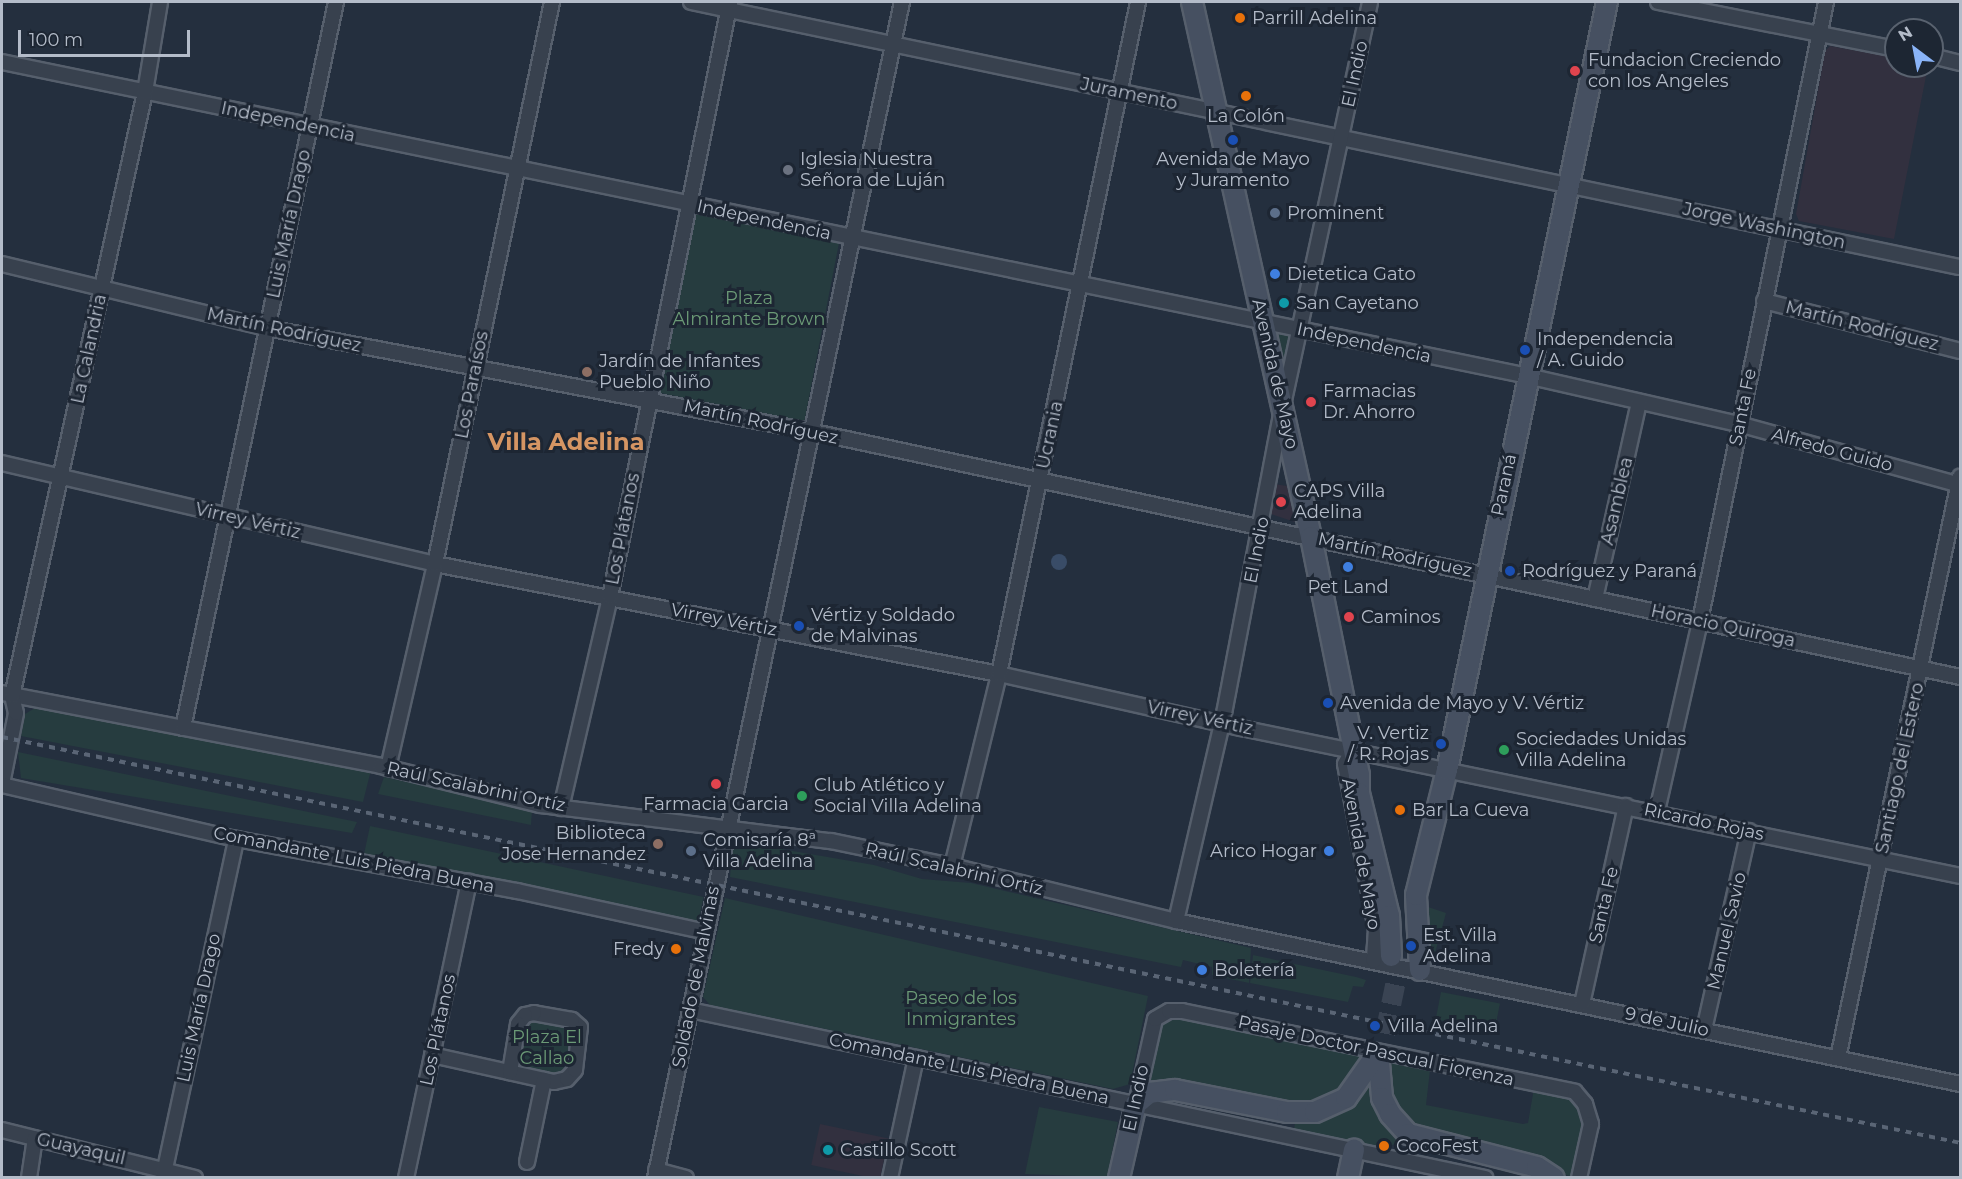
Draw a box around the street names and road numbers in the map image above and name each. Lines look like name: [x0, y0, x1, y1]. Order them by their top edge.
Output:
street label: El Indio: [1337, 39, 1373, 109]
street label: Juramento: [1079, 73, 1179, 115]
street label: Independencia: [219, 97, 357, 147]
street label: Luis María Drago: [263, 148, 315, 300]
street label: Independencia: [695, 195, 833, 245]
street label: Jorge Washington: [1681, 198, 1847, 254]
street label: La Calandria: [67, 292, 111, 406]
street label: Avenida de Mayo: [1247, 297, 1303, 451]
street label: Martín Rodríguez: [1783, 297, 1941, 355]
street label: Martín Rodríguez: [205, 303, 363, 357]
street label: Independencia: [1295, 318, 1433, 368]
street label: Los Paraísos: [451, 329, 493, 441]
street label: Santa Fe: [1725, 367, 1761, 447]
street label: Martín Rodríguez: [682, 395, 840, 449]
street label: Ucrania: [1032, 399, 1068, 471]
street label: Alfredo Guido: [1769, 423, 1895, 477]
street label: Paraná: [1487, 452, 1521, 518]
street label: Asamblea: [1596, 455, 1638, 547]
street label: Los Plátanos: [602, 471, 644, 587]
street label: Virrey Vértiz: [193, 498, 303, 544]
street label: El Indio: [1240, 515, 1274, 585]
street label: Martín Rodríguez: [1316, 528, 1474, 582]
street label: Virrey Vértiz: [669, 599, 779, 641]
street label: Horacio Quiroga: [1649, 600, 1797, 652]
street label: Santiago del Estero: [1871, 680, 1929, 856]
street label: Virrey Vértiz: [1145, 696, 1255, 740]
street label: Raúl Scalabrini Ortíz: [385, 757, 567, 817]
street label: Avenida de Mayo: [1337, 777, 1385, 931]
street label: Ricardo Rojas: [1642, 799, 1766, 845]
street label: Comandante Luis Piedra Buena: [212, 822, 496, 898]
street label: Raúl Scalabrini Ortíz: [863, 838, 1045, 900]
street label: Santa Fe: [1585, 865, 1623, 945]
street label: Manuel Savio: [1703, 870, 1751, 992]
street label: Soldado de Malvinas: [668, 884, 724, 1070]
street label: Luis María Drago: [173, 932, 225, 1084]
street label: Los Plátanos: [416, 972, 460, 1088]
street label: 9 de Julio: [1623, 1003, 1711, 1041]
street label: Pasaje Doctor Pascual Fiorenza: [1236, 1011, 1516, 1091]
street label: Comandante Luis Piedra Buena: [827, 1029, 1111, 1109]
street label: El Indio: [1118, 1063, 1154, 1133]
street label: Guayaquil: [35, 1128, 127, 1170]

